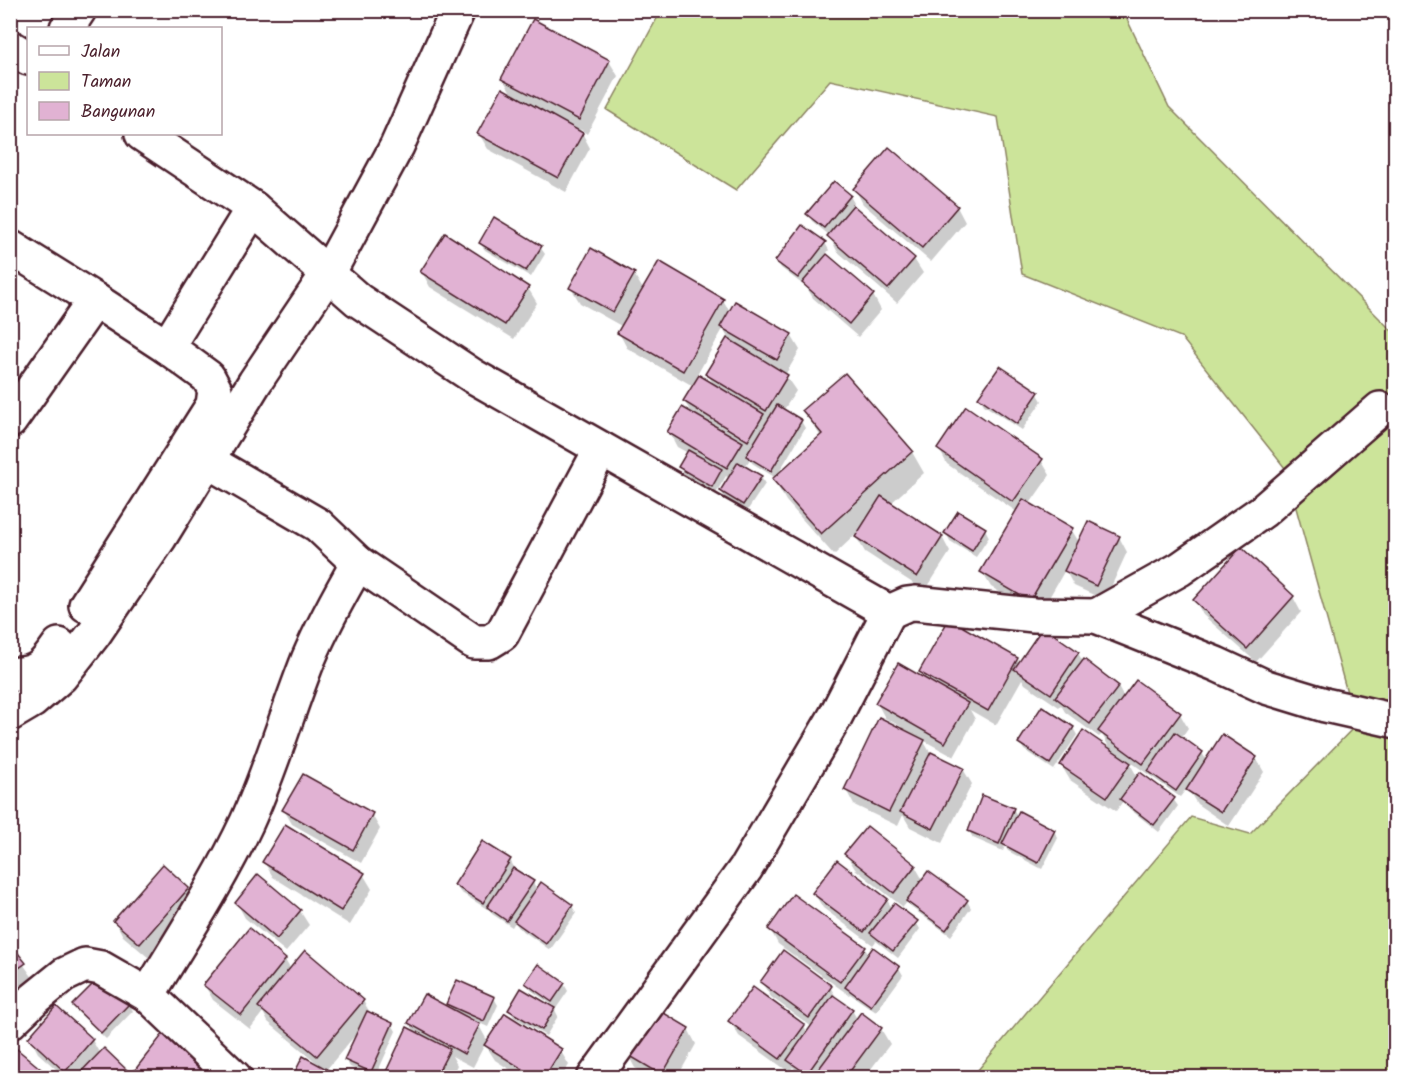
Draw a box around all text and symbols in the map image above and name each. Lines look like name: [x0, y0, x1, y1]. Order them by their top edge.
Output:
legend: [27, 27, 222, 135]
text: Jalan: [81, 38, 120, 67]
text: Taman: [81, 68, 131, 97]
text: Bangunan: [81, 98, 155, 127]

